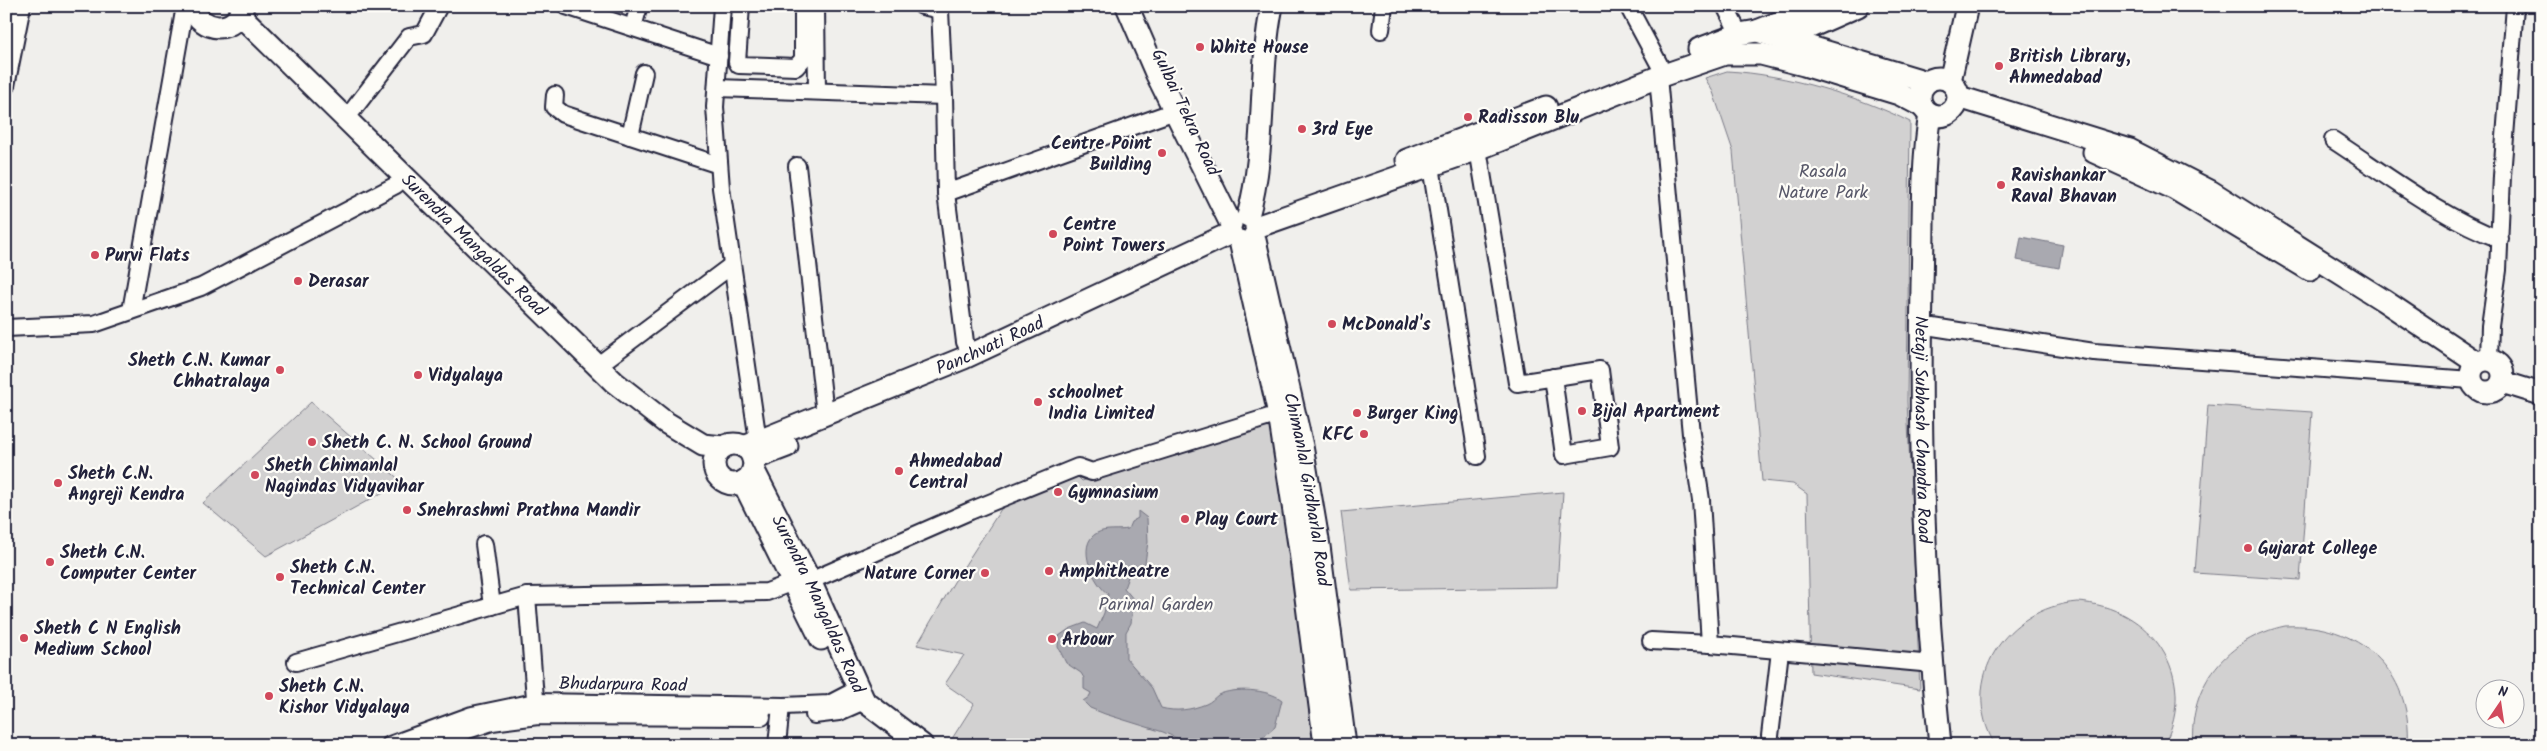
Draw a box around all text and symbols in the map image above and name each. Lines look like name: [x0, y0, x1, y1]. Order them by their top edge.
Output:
place label: White House: [1210, 34, 1309, 63]
marker: White House: [1194, 41, 1206, 53]
place label: British Library, Ahmedabad: [2009, 43, 2131, 93]
street label: Gulbai Tekra Road: [1142, 44, 1227, 182]
marker: British Library, Ahmedabad: [1993, 60, 2005, 72]
place label: Radisson Blu: [1478, 104, 1579, 133]
marker: Radisson Blu: [1462, 111, 1474, 123]
place label: 3rd Eye: [1311, 116, 1373, 145]
marker: 3rd Eye: [1296, 123, 1308, 135]
place label: Centre Point Building: [1051, 130, 1153, 180]
marker: Centre Point Building: [1156, 147, 1168, 159]
park label: Rasala Nature Park: [1778, 158, 1869, 208]
place label: Ravishankar Raval Bhavan: [2011, 162, 2117, 212]
street label: Surendra Mangaldas Road: [393, 167, 553, 325]
marker: Ravishankar Raval Bhavan: [1995, 179, 2007, 191]
place label: Centre Point Towers: [1063, 211, 1166, 261]
marker: Centre Point Towers: [1047, 228, 1059, 240]
place label: Purvi Flats: [105, 242, 190, 271]
marker: Purvi Flats: [89, 249, 101, 261]
place label: Derasar: [308, 268, 370, 297]
marker: Derasar: [292, 275, 304, 287]
street label: Panchvati Road: [932, 309, 1050, 384]
place label: McDonald's: [1342, 311, 1431, 340]
street label: Netaji Subhash Chandra Road: [1905, 316, 1938, 545]
marker: McDonald's: [1326, 318, 1338, 330]
place label: Sheth C.N. Kumar Chhatralaya: [128, 347, 271, 397]
place label: Vidyalaya: [428, 362, 503, 391]
marker: Sheth C.N. Kumar Chhatralaya: [274, 364, 286, 376]
marker: Vidyalaya: [412, 369, 424, 381]
place label: schoolnet India Limited: [1048, 379, 1155, 429]
street label: Chimanlal Girdharlal Road: [1274, 390, 1337, 589]
marker: schoolnet India Limited: [1032, 396, 1044, 408]
place label: Bijal Apartment: [1592, 398, 1721, 427]
place label: Burger King: [1367, 400, 1459, 429]
marker: Bijal Apartment: [1576, 405, 1588, 417]
marker: Burger King: [1351, 407, 1363, 419]
place label: KFC: [1322, 421, 1354, 450]
marker: KFC: [1358, 428, 1370, 440]
place label: Sheth C. N. School Ground: [322, 429, 532, 458]
marker: Sheth C. N. School Ground: [306, 436, 318, 448]
place label: Ahmedabad Central: [909, 448, 1002, 498]
place label: Sheth Chimanlal Nagindas Vidyavihar: [265, 452, 425, 502]
place label: Sheth C.N. Angreji Kendra: [68, 460, 185, 510]
marker: Ahmedabad Central: [893, 465, 905, 477]
marker: Sheth Chimanlal Nagindas Vidyavihar: [249, 469, 261, 481]
marker: Sheth C.N. Angreji Kendra: [52, 477, 64, 489]
place label: Gymnasium: [1068, 479, 1159, 508]
marker: Gymnasium: [1052, 486, 1064, 498]
place label: Snehrashmi Prathna Mandir: [417, 497, 641, 526]
marker: Snehrashmi Prathna Mandir: [401, 504, 413, 516]
place label: Play Court: [1195, 506, 1279, 535]
street label: Surendra Mangaldas Road: [763, 510, 872, 699]
marker: Play Court: [1179, 513, 1191, 525]
place label: Gujarat College: [2258, 535, 2377, 564]
place label: Sheth C.N. Computer Center: [60, 539, 198, 589]
marker: Gujarat College: [2242, 542, 2254, 554]
place label: Sheth C.N. Technical Center: [290, 554, 427, 604]
marker: Sheth C.N. Computer Center: [44, 556, 56, 568]
place label: Amphitheatre: [1059, 558, 1169, 587]
place label: Nature Corner: [864, 560, 976, 589]
marker: Amphitheatre: [1043, 565, 1055, 577]
marker: Nature Corner: [979, 567, 991, 579]
marker: Sheth C.N. Technical Center: [274, 571, 286, 583]
park label: Parimal Garden: [1099, 591, 1213, 620]
place label: Sheth C N English Medium School: [34, 615, 181, 665]
place label: Arbour: [1062, 626, 1115, 655]
marker: Sheth C N English Medium School: [18, 632, 30, 644]
marker: Arbour: [1046, 633, 1058, 645]
street label: Bhudarpura Road: [559, 670, 688, 701]
place label: Sheth C.N. Kishor Vidyalaya: [279, 673, 410, 723]
north arrow: [2474, 678, 2524, 728]
text: N: [2496, 681, 2510, 704]
marker: Sheth C.N. Kishor Vidyalaya: [263, 690, 275, 702]

